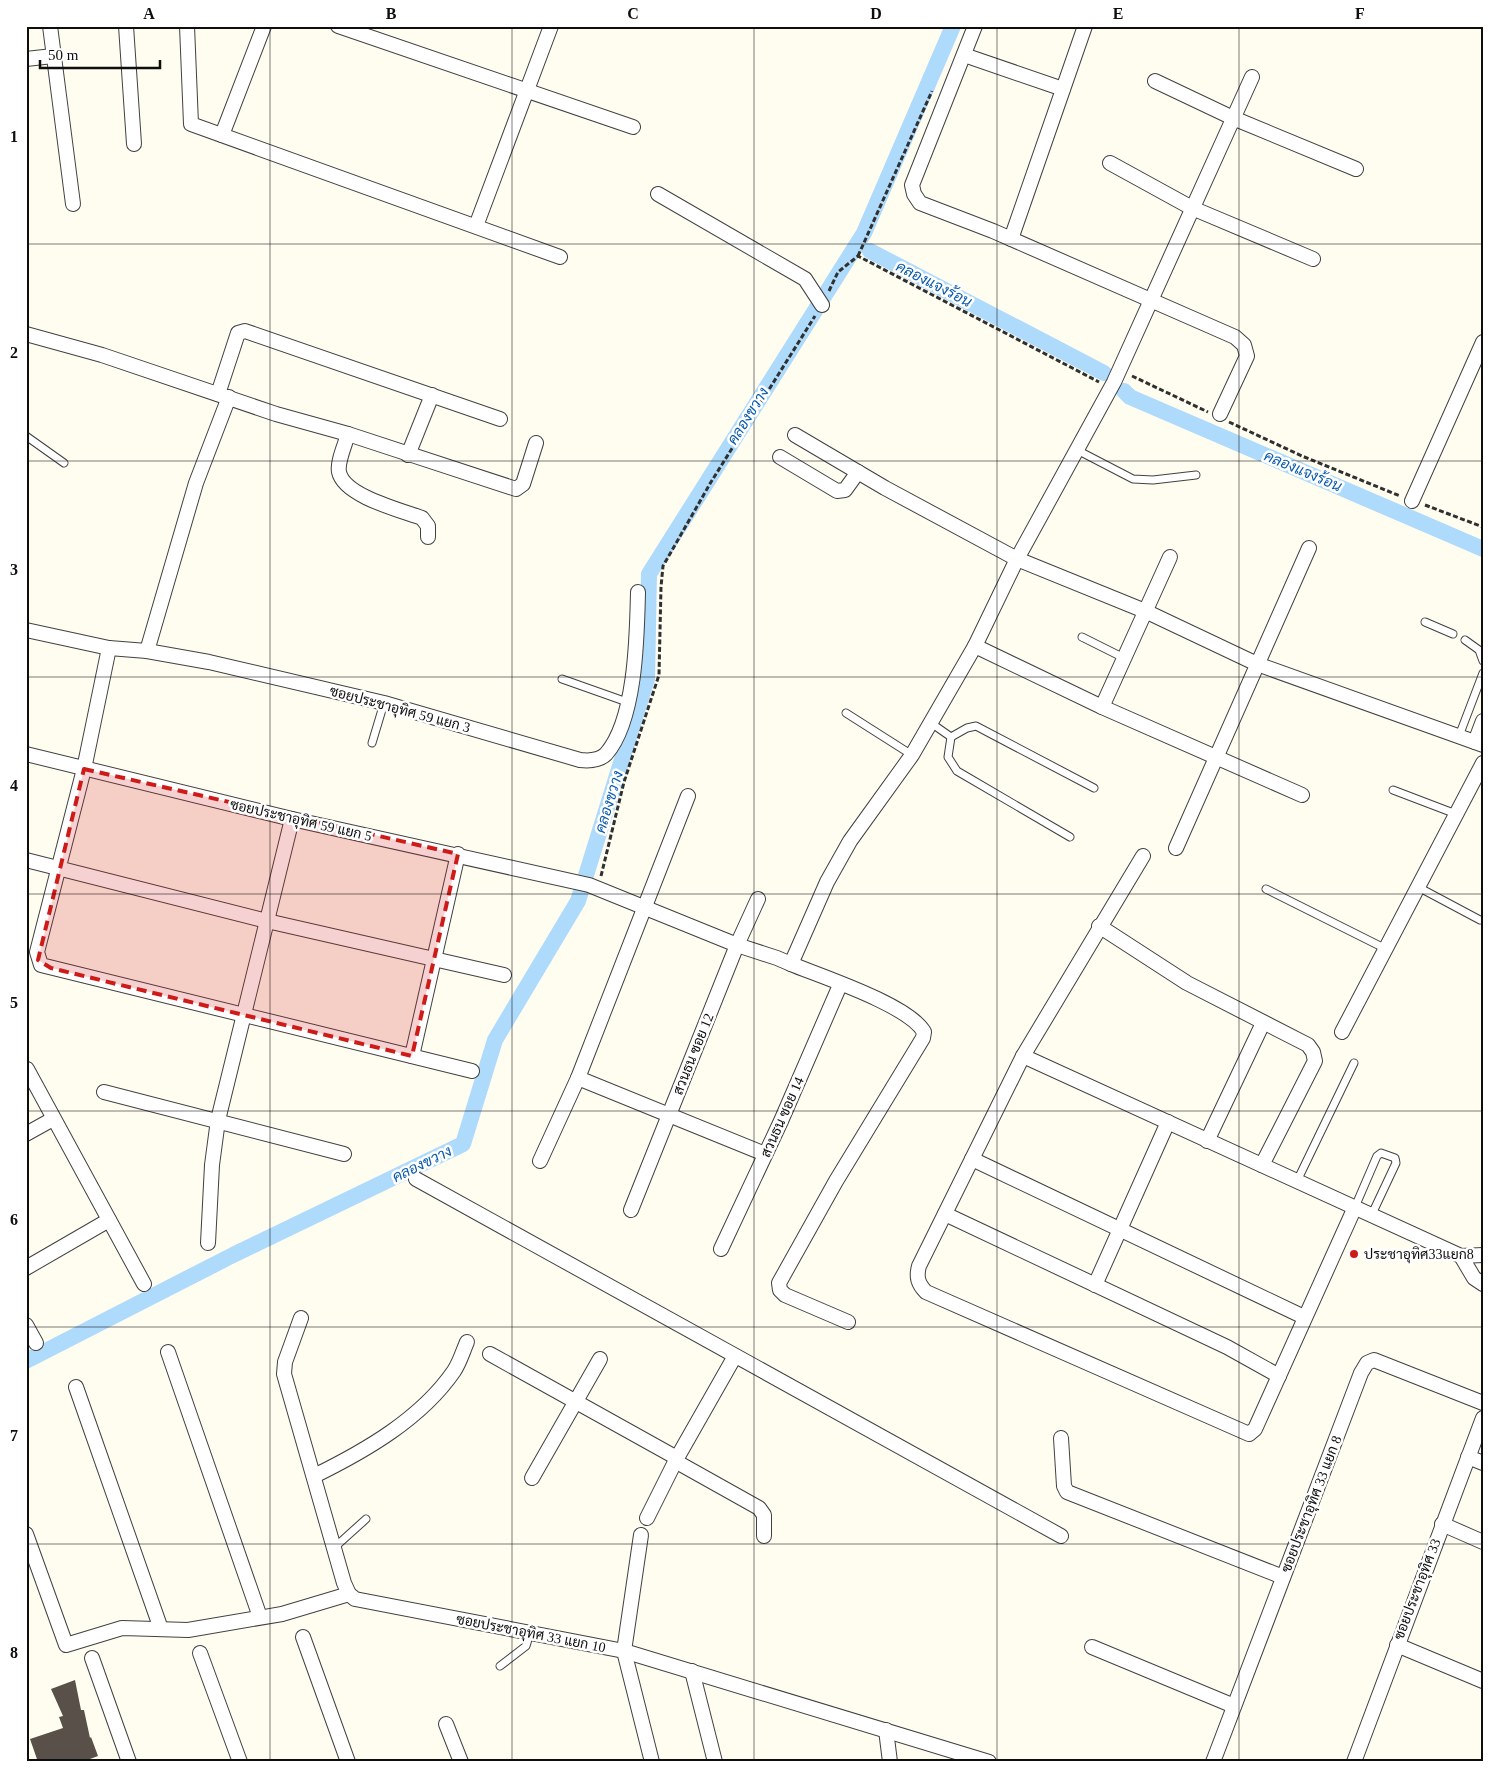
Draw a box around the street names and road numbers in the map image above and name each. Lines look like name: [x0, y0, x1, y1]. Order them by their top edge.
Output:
street label: ซอยประชาอุทิศ 59 แยก 3: [327, 682, 472, 737]
street label: ซอยประชาอุทิศ 59 แยก 5: [228, 796, 373, 846]
street label: สวนธน ซอย 12: [670, 1011, 717, 1097]
street label: สวนธน ซอย 14: [758, 1075, 807, 1160]
street label: ซอยประชาอุทิศ 33 แยก 8: [1278, 1433, 1346, 1575]
street label: ซอยประชาอุทิศ 33: [1390, 1536, 1445, 1642]
street label: ซอยประชาอุทิศ 33 แยก 10: [454, 1611, 607, 1657]

